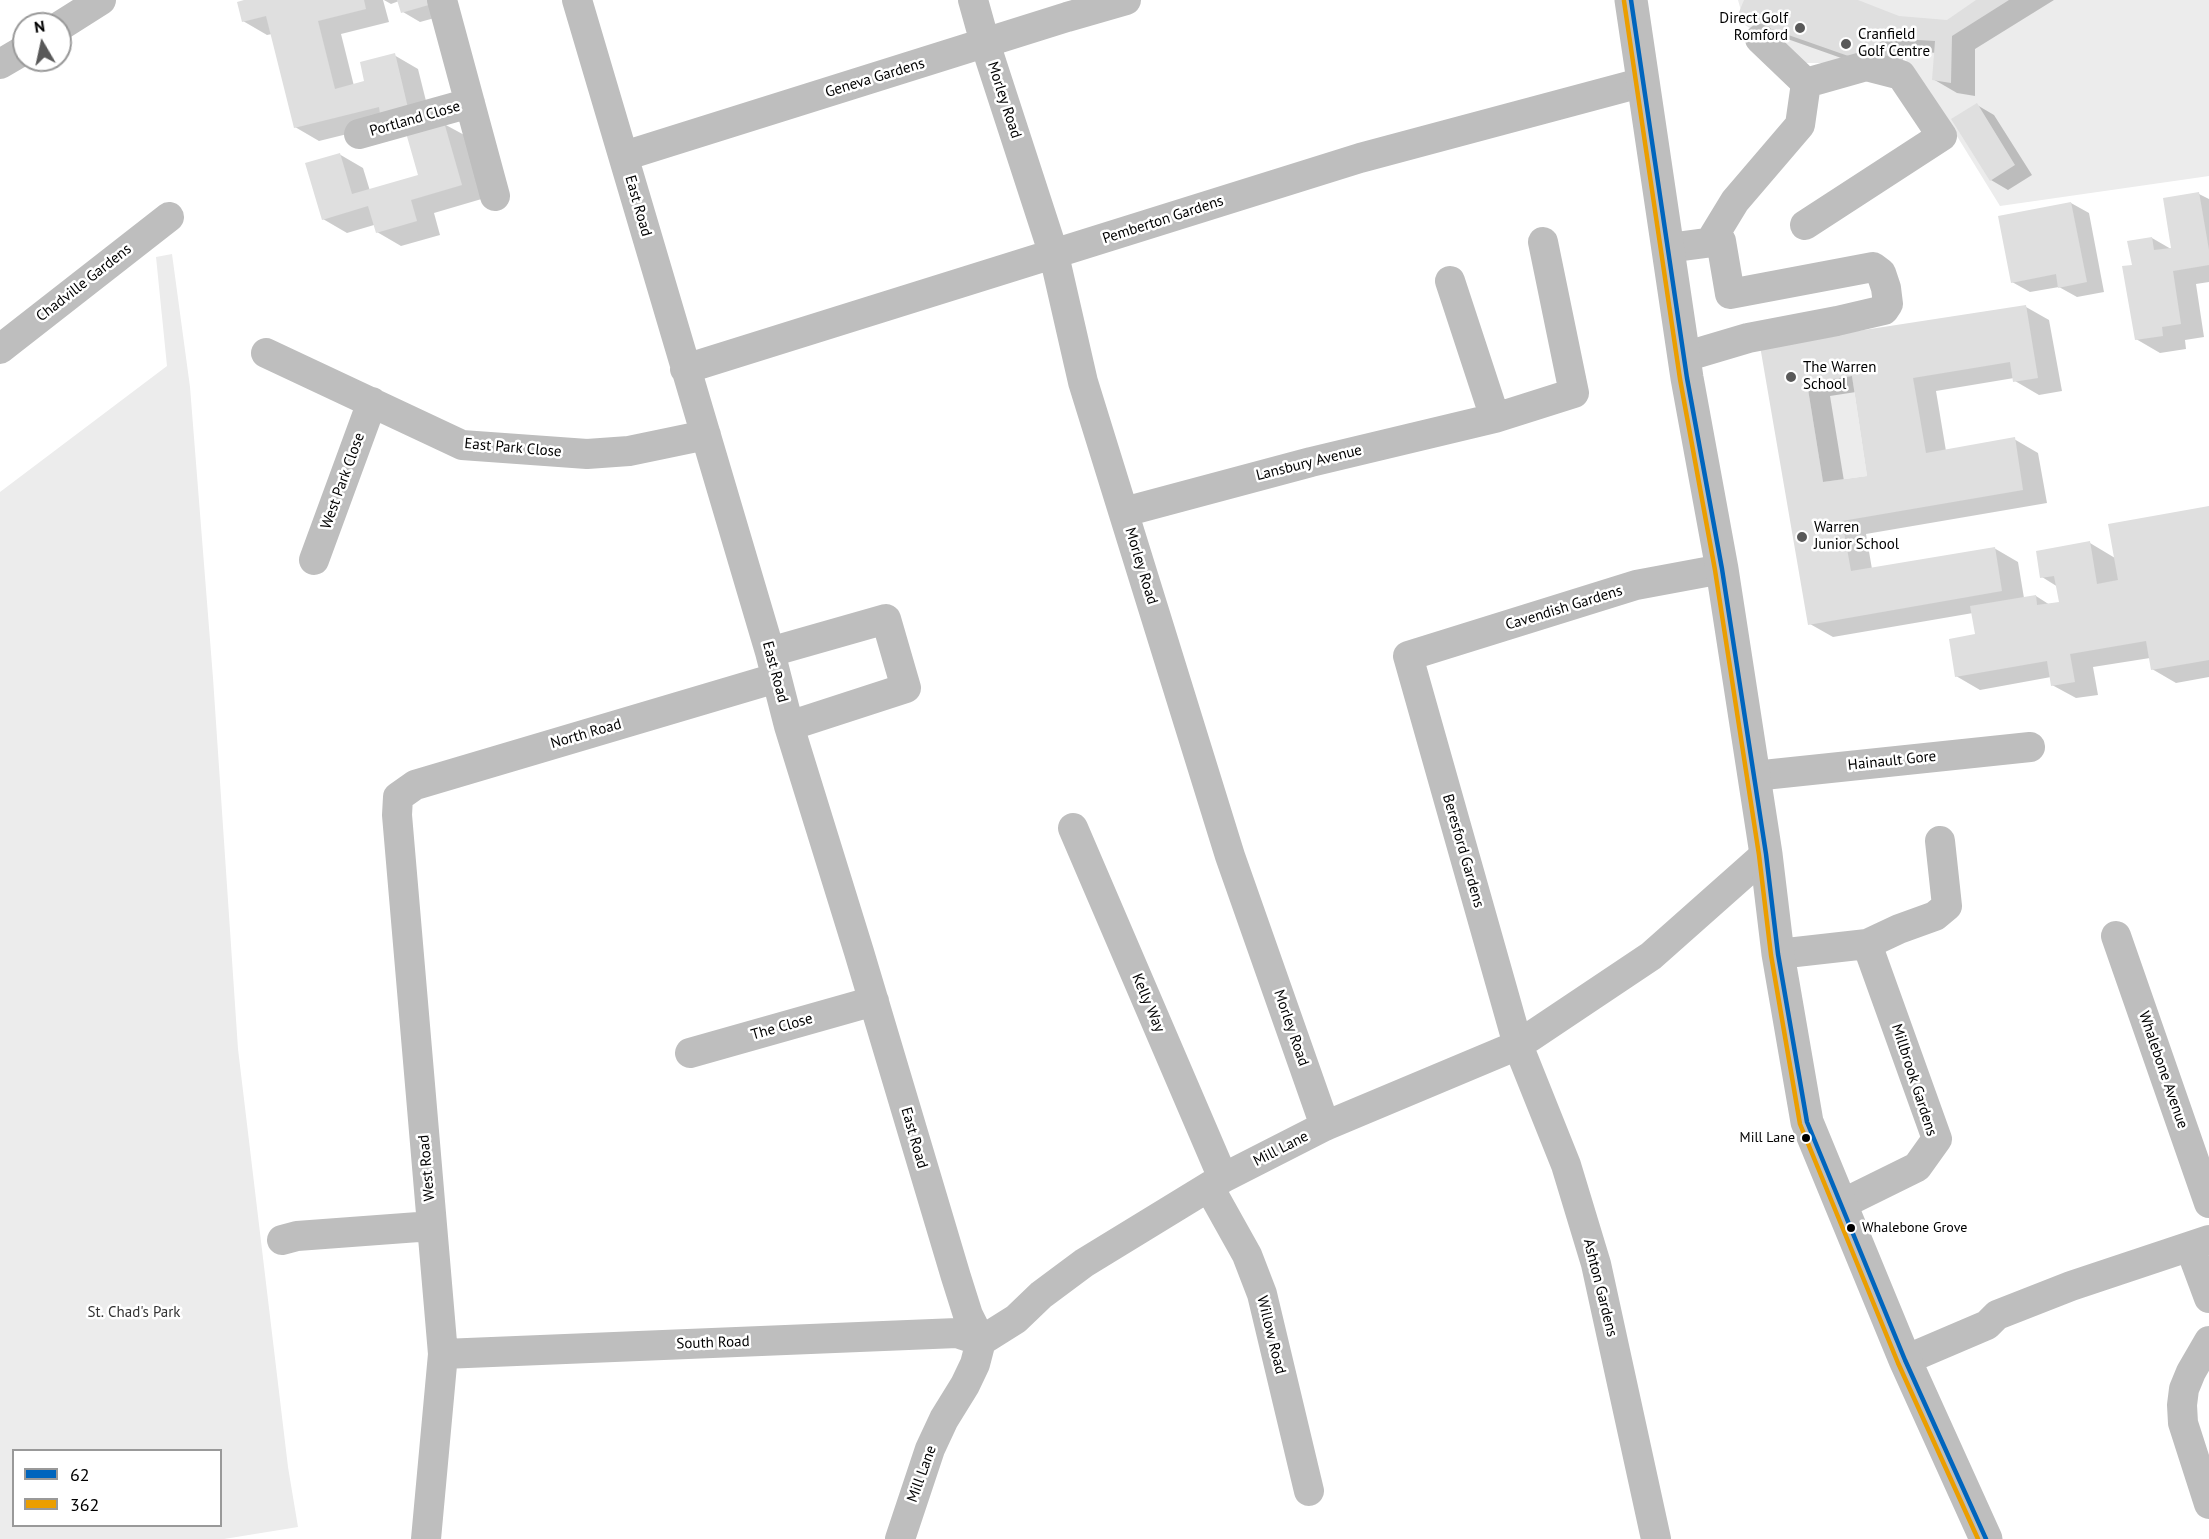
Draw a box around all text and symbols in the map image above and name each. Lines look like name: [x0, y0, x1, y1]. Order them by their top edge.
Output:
place label: Direct Golf Romford: [1719, 10, 1788, 45]
north arrow: [12, 12, 72, 72]
text: N: [33, 15, 46, 37]
marker: Direct Golf Romford: [1793, 21, 1807, 35]
place label: Cranfield Golf Centre: [1858, 26, 1930, 61]
marker: Cranfield Golf Centre: [1839, 37, 1853, 51]
street label: Geneva Gardens: [823, 54, 927, 102]
street label: Morley Road: [983, 59, 1025, 141]
street label: Portland Close: [368, 97, 462, 141]
street label: East Road: [621, 173, 655, 239]
street label: Pemberton Gardens: [1100, 192, 1226, 248]
street label: Chadville Gardens: [33, 240, 135, 326]
place label: The Warren School: [1803, 359, 1876, 394]
marker: The Warren School: [1784, 370, 1798, 384]
street label: West Park Close: [317, 430, 369, 532]
street label: East Park Close: [464, 435, 562, 461]
street label: Lansbury Avenue: [1254, 441, 1364, 485]
place label: Warren Junior School: [1814, 519, 1899, 554]
street label: Morley Road: [1121, 525, 1161, 607]
marker: Warren Junior School: [1795, 530, 1809, 544]
street label: Cavendish Gardens: [1503, 582, 1625, 634]
street label: East Road: [758, 639, 792, 705]
street label: North Road: [549, 715, 623, 753]
street label: Hainault Gore: [1847, 747, 1937, 775]
street label: Beresford Gardens: [1438, 792, 1488, 910]
street label: Kelly Way: [1128, 971, 1168, 1035]
street label: Morley Road: [1270, 988, 1312, 1068]
street label: Whalebone Avenue: [2134, 1009, 2192, 1131]
street label: The Close: [749, 1010, 815, 1044]
street label: Millbrook Gardens: [1887, 1022, 1941, 1138]
street label: East Road: [897, 1105, 931, 1171]
street label: Mill Lane: [1250, 1128, 1312, 1170]
place label: Mill Lane: [1740, 1130, 1795, 1146]
marker: Mill Lane: [1800, 1132, 1812, 1144]
street label: West Road: [415, 1134, 439, 1202]
place label: Whalebone Grove: [1862, 1220, 1967, 1236]
marker: Whalebone Grove: [1845, 1222, 1857, 1234]
street label: Ashton Gardens: [1579, 1237, 1621, 1339]
street label: Willow Road: [1253, 1294, 1289, 1376]
park label: St. Chad's Park: [87, 1304, 181, 1322]
street label: South Road: [676, 1333, 750, 1353]
street label: Mill Lane: [903, 1443, 941, 1505]
legend: [12, 1449, 222, 1527]
text: 62: [70, 1463, 90, 1486]
text: 362: [70, 1493, 99, 1516]

